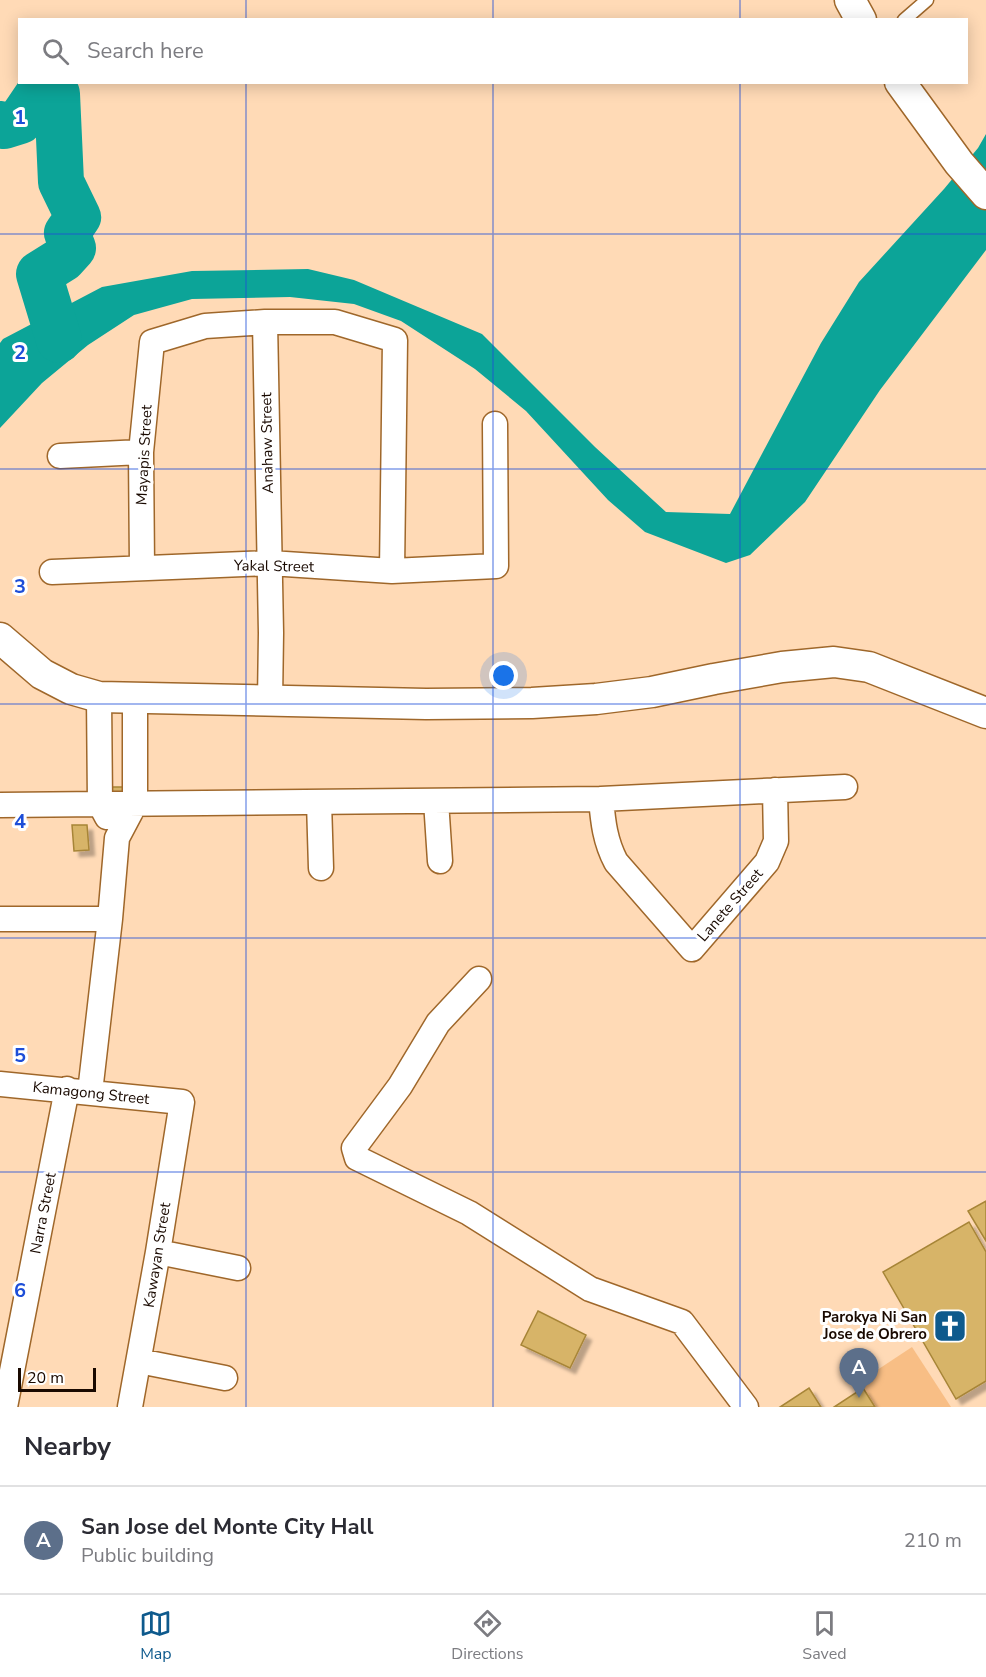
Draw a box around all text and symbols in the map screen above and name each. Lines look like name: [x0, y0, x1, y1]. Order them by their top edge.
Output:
search box: [18, 18, 968, 84]
icon: search: [39, 35, 72, 68]
text: Search here: [87, 36, 204, 66]
text: 1: [14, 104, 26, 131]
text: 2: [14, 339, 26, 366]
street label: Anahaw Street: [256, 391, 278, 494]
street label: Mayapis Street: [131, 404, 157, 506]
street label: Yakal Street: [233, 555, 315, 577]
text: 3: [14, 573, 26, 600]
your location: [489, 661, 518, 690]
text: 4: [14, 808, 26, 835]
street label: Lanete Street: [693, 864, 768, 946]
text: 5: [14, 1042, 26, 1069]
street label: Kamagong Street: [32, 1077, 151, 1109]
street label: Narra Street: [25, 1170, 61, 1255]
street label: Kawayan Street: [139, 1200, 175, 1309]
text: 6: [14, 1277, 26, 1304]
place label: Parokya Ni San Jose de Obrero: [822, 1307, 927, 1344]
church icon: Parokya Ni San Jose de Obrero: [932, 1308, 968, 1344]
pin: A: [840, 1348, 878, 1398]
scale bar: [18, 1365, 96, 1392]
text: 20 m: [27, 1367, 64, 1389]
text: Nearby: [24, 1429, 111, 1464]
text: San Jose del Monte City Hall: [81, 1512, 374, 1542]
text: A: [36, 1527, 51, 1554]
text: 210 m: [904, 1527, 962, 1554]
text: Public building: [81, 1542, 214, 1569]
tab: Map: [139, 1607, 172, 1665]
tab: Directions: [451, 1607, 523, 1665]
tab: Saved: [802, 1607, 847, 1665]

